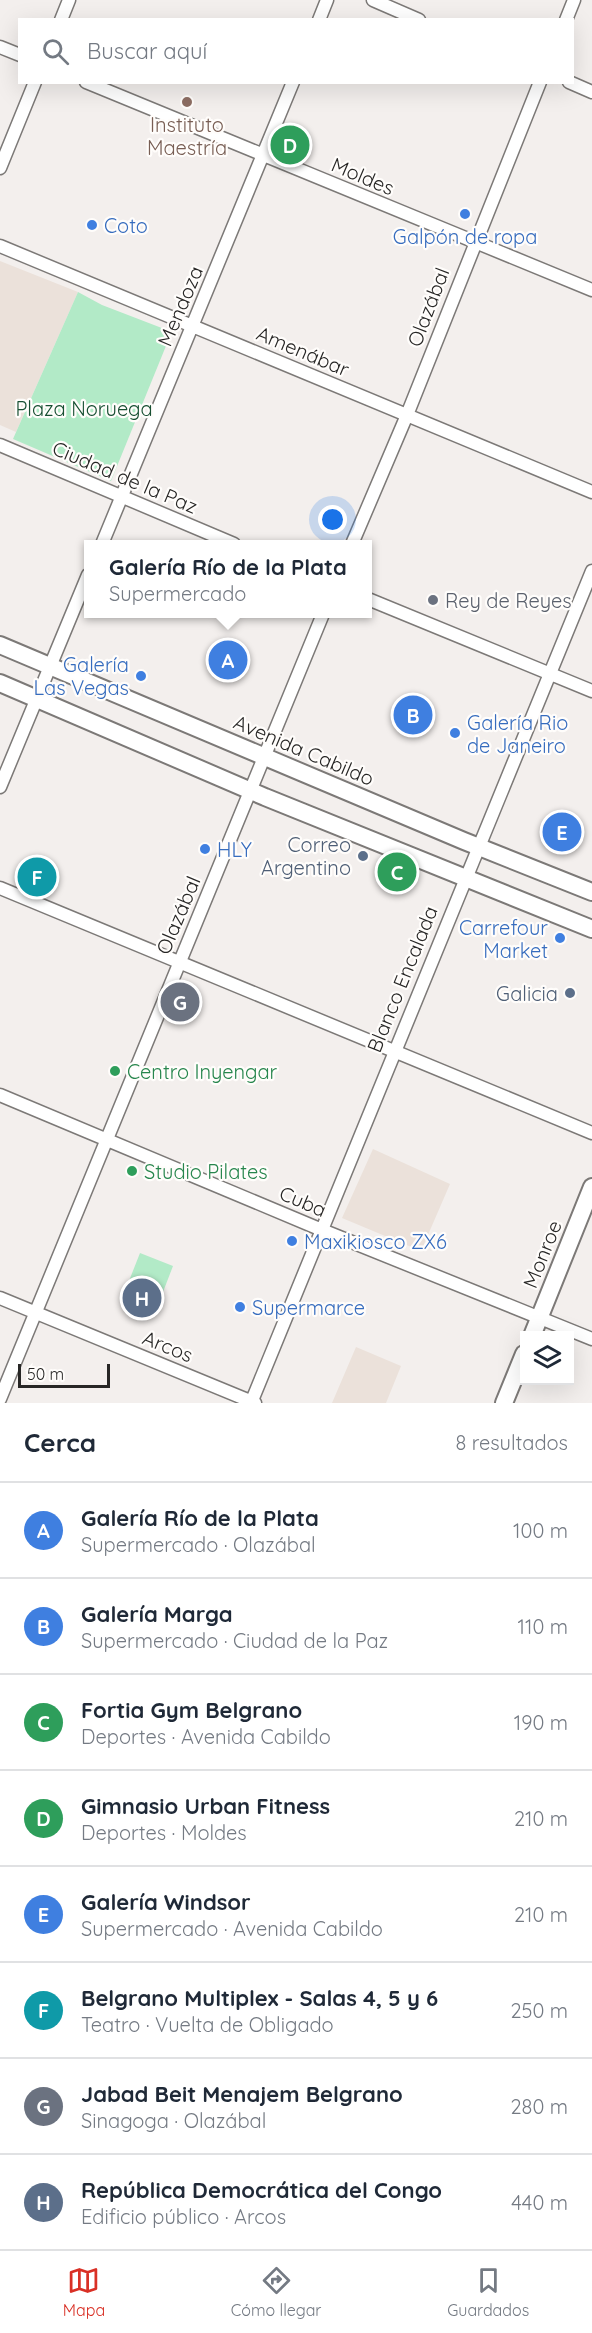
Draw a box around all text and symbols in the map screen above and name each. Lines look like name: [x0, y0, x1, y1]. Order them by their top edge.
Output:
search box: [18, 18, 574, 84]
icon: search: [39, 35, 72, 68]
text: Buscar aquí: [87, 37, 207, 65]
marker: Instituto Maestría: [180, 95, 194, 109]
place label: Instituto Maestría: [147, 112, 227, 160]
pin: D: [270, 122, 310, 168]
street label: Moldes: [328, 152, 398, 200]
marker: Galpón de ropa: [458, 207, 472, 221]
place label: Coto: [104, 213, 148, 238]
marker: Coto: [85, 218, 99, 232]
place label: Galpón de ropa: [393, 224, 537, 249]
street label: Mendoza: [152, 262, 208, 350]
street label: Olazábal: [402, 264, 454, 350]
street label: Amenábar: [253, 320, 353, 382]
park label: Plaza Noruega: [15, 396, 153, 421]
street label: Ciudad de la Paz: [49, 435, 201, 519]
your location: [318, 505, 347, 534]
popup: [84, 540, 372, 618]
text: Galería Río de la Plata: [109, 553, 347, 581]
text: Supermercado: [109, 581, 246, 606]
place label: Rey de Reyes: [445, 588, 572, 613]
marker: Rey de Reyes: [426, 593, 440, 607]
pin: A: [208, 638, 248, 682]
place label: Galería Las Vegas: [33, 652, 129, 700]
marker: Galería Las Vegas: [134, 669, 148, 683]
pin: B: [394, 692, 432, 738]
street label: Avenida Cabildo: [230, 709, 378, 791]
place label: Galería Rio de Janeiro: [467, 710, 568, 758]
marker: Galería Rio de Janeiro: [448, 726, 462, 740]
pin: E: [542, 810, 582, 854]
place label: Correo Argentino: [261, 832, 351, 880]
place label: HLY: [217, 837, 252, 862]
marker: HLY: [198, 842, 212, 856]
marker: Correo Argentino: [356, 849, 370, 863]
pin: C: [378, 850, 416, 894]
pin: F: [18, 854, 57, 900]
street label: Olazábal: [150, 872, 206, 958]
street label: Blanco Encalada: [361, 902, 443, 1056]
place label: Carrefour Market: [459, 915, 548, 963]
marker: Carrefour Market: [553, 931, 567, 945]
pin: G: [160, 980, 200, 1024]
place label: Galicia: [496, 981, 558, 1006]
marker: Galicia: [563, 986, 577, 1000]
place label: Centro Inyengar: [127, 1059, 278, 1084]
marker: Centro Inyengar: [108, 1064, 122, 1078]
place label: Studio Pilates: [144, 1159, 268, 1184]
marker: Studio Pilates: [125, 1164, 139, 1178]
street label: Cuba: [276, 1180, 330, 1222]
street label: Monroe: [517, 1216, 567, 1292]
place label: Maxikiosco ZX6: [304, 1229, 447, 1254]
marker: Maxikiosco ZX6: [285, 1234, 299, 1248]
pin: H: [122, 1276, 162, 1320]
place label: Supermarce: [252, 1295, 365, 1320]
marker: Supermarce: [233, 1300, 247, 1314]
street label: Arcos: [139, 1325, 197, 1367]
map controls: [520, 1331, 574, 1385]
button: layers: [520, 1331, 574, 1385]
scale bar: [18, 1361, 110, 1388]
text: 50 m: [27, 1364, 64, 1384]
text: Cerca: [24, 1426, 96, 1459]
text: 8 resultados: [455, 1430, 568, 1455]
text: Galería Río de la Plata: [81, 1504, 319, 1532]
text: A: [37, 1518, 50, 1543]
text: 100 m: [513, 1518, 568, 1543]
text: Supermercado · Olazábal: [81, 1532, 316, 1557]
text: Galería Marga: [81, 1600, 233, 1628]
text: B: [37, 1614, 50, 1639]
text: 110 m: [518, 1614, 568, 1639]
text: Supermercado · Ciudad de la Paz: [81, 1628, 388, 1653]
text: Fortia Gym Belgrano: [81, 1696, 302, 1724]
text: C: [37, 1710, 50, 1735]
text: 190 m: [514, 1710, 568, 1735]
text: Deportes · Avenida Cabildo: [81, 1724, 331, 1749]
text: Gimnasio Urban Fitness: [81, 1792, 330, 1820]
text: D: [36, 1806, 51, 1831]
text: 210 m: [514, 1806, 568, 1831]
text: Deportes · Moldes: [81, 1820, 247, 1845]
text: Galería Windsor: [81, 1888, 251, 1916]
text: E: [38, 1902, 49, 1927]
text: 210 m: [514, 1902, 568, 1927]
text: Supermercado · Avenida Cabildo: [81, 1916, 383, 1941]
text: Belgrano Multiplex - Salas 4, 5 y 6: [81, 1984, 438, 2012]
text: F: [38, 1998, 49, 2023]
text: 250 m: [510, 1998, 568, 2023]
text: Teatro · Vuelta de Obligado: [81, 2012, 334, 2037]
text: Jabad Beit Menajem Belgrano: [81, 2080, 403, 2108]
text: G: [37, 2094, 50, 2119]
text: 280 m: [511, 2094, 568, 2119]
text: Sinagoga · Olazábal: [81, 2108, 266, 2133]
text: República Democrática del Congo: [81, 2176, 442, 2204]
text: H: [36, 2190, 51, 2215]
text: 440 m: [511, 2190, 568, 2215]
text: Edificio público · Arcos: [81, 2204, 286, 2229]
tab: Mapa: [63, 2264, 105, 2320]
tab: Cómo llegar: [231, 2264, 321, 2320]
tab: Guardados: [447, 2264, 529, 2320]

